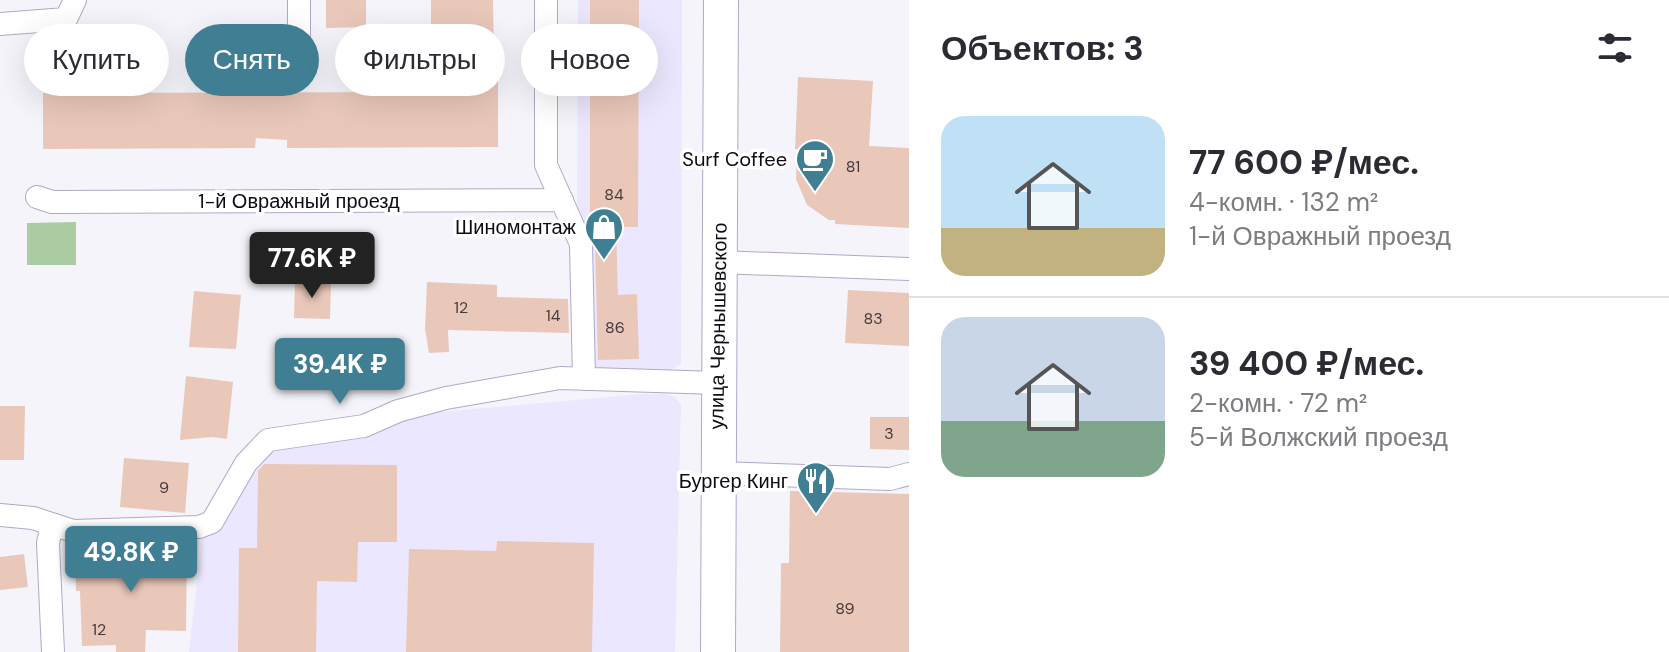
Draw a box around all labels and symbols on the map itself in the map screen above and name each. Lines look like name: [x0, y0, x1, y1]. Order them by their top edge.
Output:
cafe icon: Surf Coffee: [794, 138, 836, 193]
place label: Surf Coffee: [682, 146, 787, 172]
house number: 81: [846, 156, 860, 177]
house number: 84: [604, 184, 624, 205]
street label: 1-й Овражный проезд: [198, 188, 400, 214]
shop icon: Шиномонтаж: [583, 206, 625, 261]
place label: Шиномонтаж: [455, 214, 577, 240]
street label: улица Чернышевского: [703, 222, 733, 430]
pin: 77.6K ₽: [238, 232, 386, 300]
house number: 12: [454, 297, 468, 318]
house number: 14: [546, 305, 561, 326]
house number: 83: [863, 308, 883, 329]
house number: 86: [605, 317, 625, 338]
pin: 39.4K ₽: [266, 338, 414, 406]
house number: 3: [884, 423, 894, 444]
restaurant icon: Бургер Кинг: [795, 460, 837, 515]
place label: Бургер Кинг: [679, 468, 788, 494]
house number: 9: [159, 477, 169, 498]
pin: 49.8K ₽: [57, 526, 205, 594]
house number: 89: [835, 598, 855, 619]
house number: 12: [92, 619, 106, 640]

